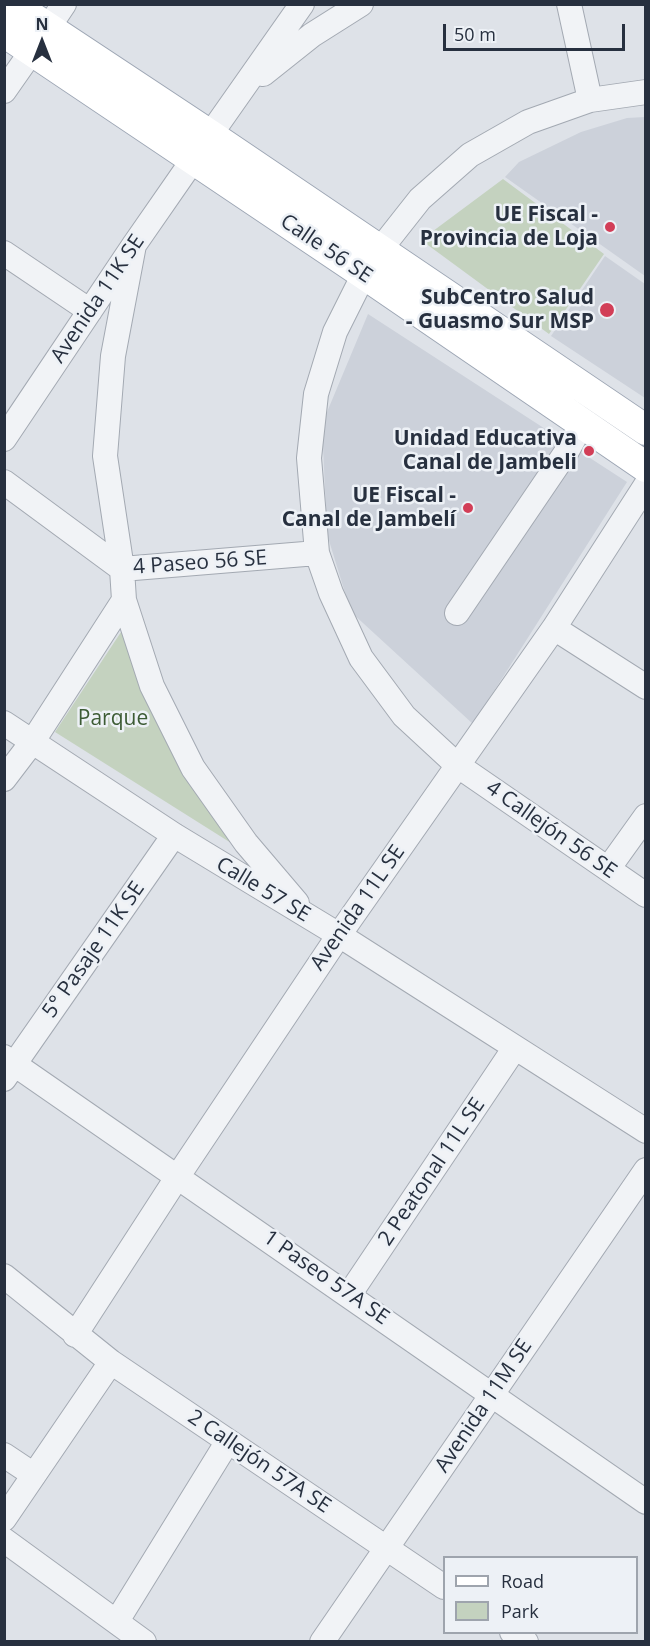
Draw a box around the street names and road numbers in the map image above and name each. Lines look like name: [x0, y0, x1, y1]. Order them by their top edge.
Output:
street label: Calle 56 SE: [275, 209, 377, 289]
street label: Avenida 11K SE: [46, 230, 150, 368]
street label: 4 Paseo 56 SE: [132, 546, 268, 580]
street label: 4 Callejón 56 SE: [481, 776, 621, 884]
street label: Avenida 11L SE: [305, 840, 411, 976]
street label: Calle 57 SE: [211, 852, 315, 928]
street label: 5° Pasaje 11K SE: [38, 877, 150, 1023]
street label: 2 Peatonal 11L SE: [373, 1093, 491, 1251]
street label: 1 Paseo 57A SE: [258, 1225, 394, 1331]
street label: Avenida 11M SE: [430, 1335, 538, 1477]
street label: 2 Callejón 57A SE: [183, 1405, 335, 1519]

